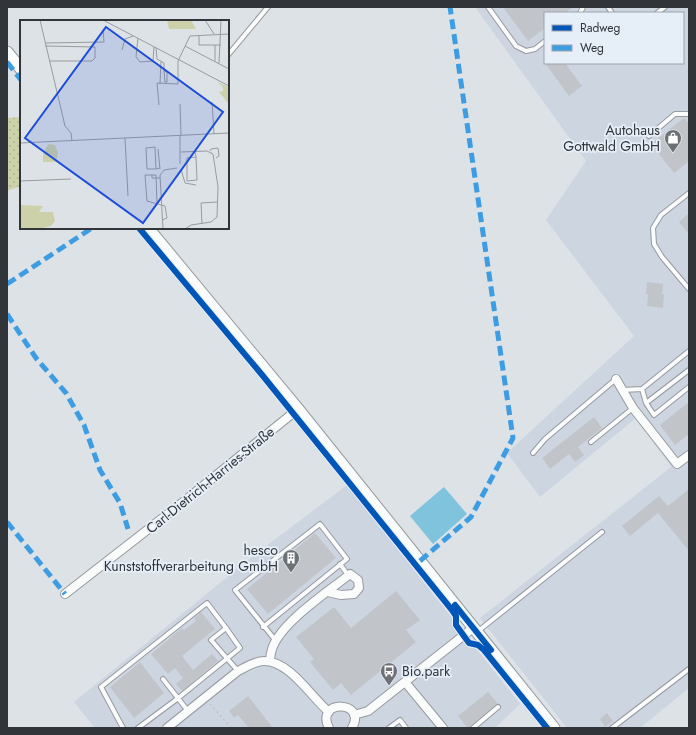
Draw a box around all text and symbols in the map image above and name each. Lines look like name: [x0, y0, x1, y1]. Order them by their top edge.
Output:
legend: [544, 12, 684, 64]
text: Radweg: [580, 19, 620, 37]
inset map: [20, 20, 229, 229]
text: Weg: [580, 39, 604, 57]
place label: Autohaus Gottwald GmbH: [563, 120, 660, 156]
shop icon: Autohaus Gottwald GmbH: [663, 128, 683, 153]
street label: Carl-Dietrich-Harries-Straße: [142, 422, 278, 538]
place label: hesco Kunststoffverarbeitung GmbH: [104, 540, 278, 576]
building icon: hesco Kunststoffverarbeitung GmbH: [281, 548, 301, 573]
bus stop icon: Bio.park: [379, 661, 399, 686]
place label: Bio.park: [402, 661, 451, 681]

